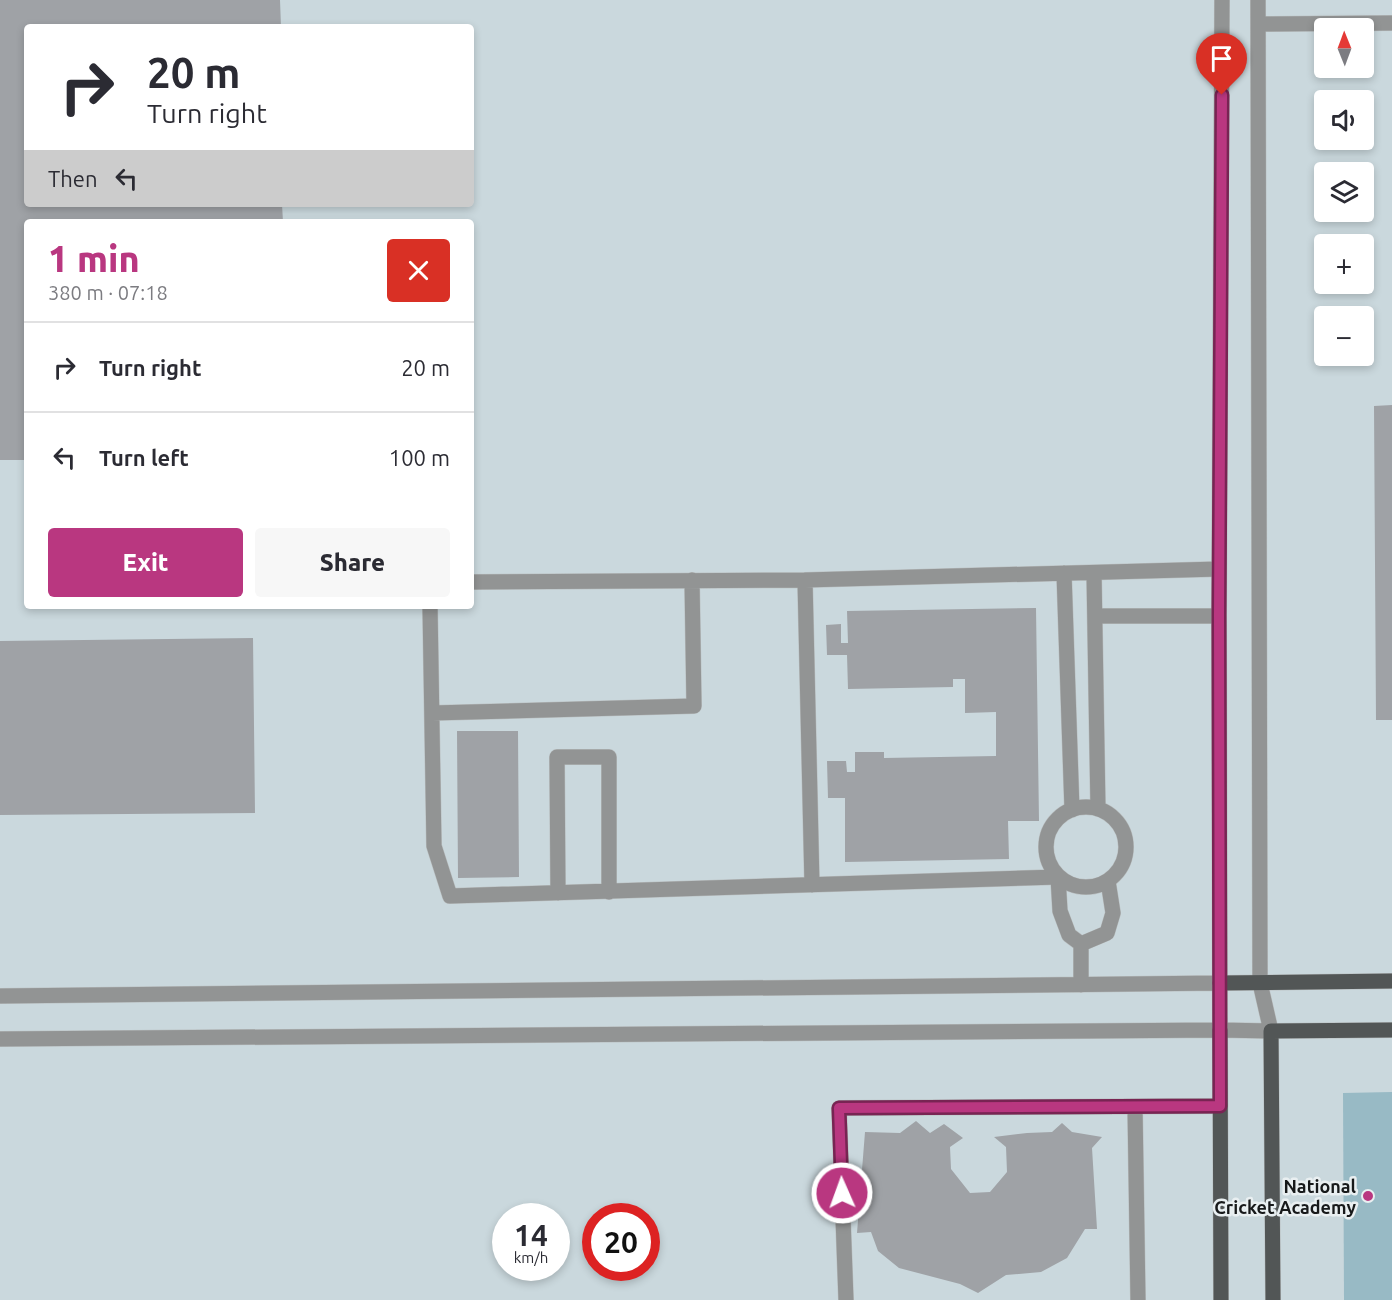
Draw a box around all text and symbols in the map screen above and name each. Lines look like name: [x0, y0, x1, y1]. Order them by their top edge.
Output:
north arrow: [1314, 18, 1374, 78]
map controls: [1314, 18, 1374, 366]
pin: [1196, 33, 1247, 95]
icon: arrive: [1205, 42, 1238, 75]
icon: right: [48, 48, 126, 126]
text: 20 m: [147, 49, 241, 96]
button: sound: [1314, 90, 1374, 150]
text: Turn right: [147, 98, 267, 128]
icon: left: [110, 162, 143, 195]
button: layers: [1314, 162, 1374, 222]
text: Then: [48, 166, 98, 191]
button: +: [1314, 234, 1374, 294]
text: 1 min: [48, 238, 140, 279]
button: close: [387, 239, 450, 302]
text: 380 m · 07:18: [48, 281, 168, 304]
button: −: [1314, 306, 1374, 366]
icon: right: [48, 351, 81, 384]
text: Turn right: [99, 355, 201, 380]
text: 20 m: [401, 355, 450, 380]
icon: left: [48, 441, 81, 474]
text: Turn left: [99, 445, 189, 470]
text: 100 m: [389, 445, 450, 470]
button: Exit: [48, 528, 243, 597]
button: Share: [255, 528, 450, 597]
position arrow: [810, 1161, 874, 1225]
place label: National Cricket Academy: [1214, 1176, 1357, 1217]
marker: National Cricket Academy: [1361, 1189, 1375, 1203]
speed limit sign: 20: [582, 1203, 660, 1281]
text: 14: [514, 1218, 548, 1252]
text: km/h: [514, 1249, 548, 1266]

